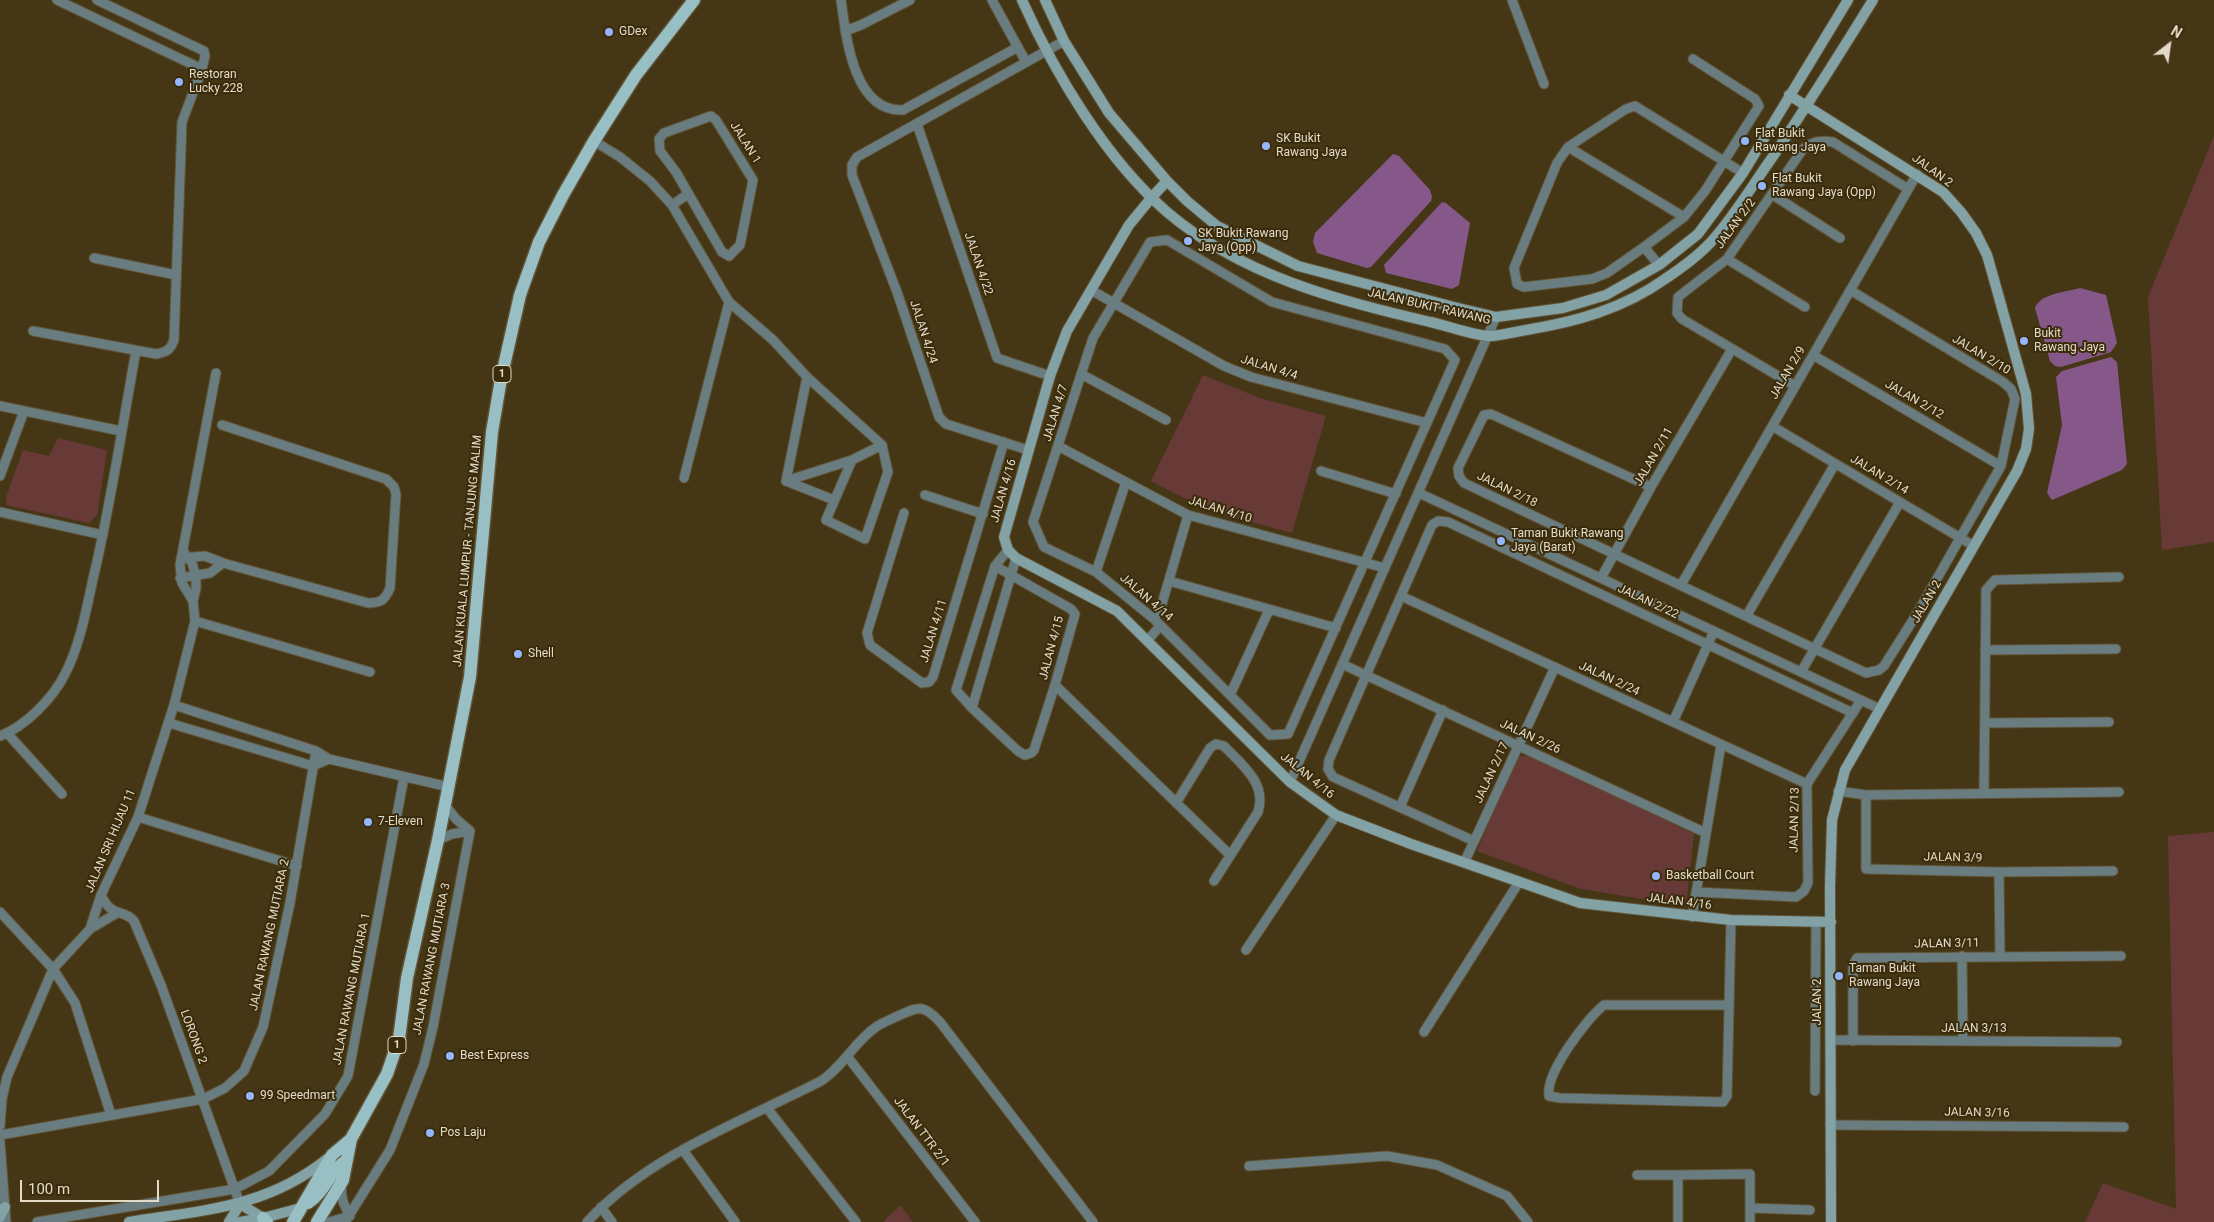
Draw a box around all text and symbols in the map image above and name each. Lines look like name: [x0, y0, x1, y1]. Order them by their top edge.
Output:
north arrow: [2144, 20, 2194, 70]
text: N: [2168, 23, 2185, 41]
place label: GDex: [619, 25, 647, 39]
marker: GDex: [603, 26, 615, 38]
place label: Restoran Lucky 228: [189, 68, 243, 96]
marker: Restoran Lucky 228: [173, 76, 185, 88]
street label: JALAN 1: [726, 119, 764, 167]
place label: Flat Bukit Rawang Jaya: [1755, 127, 1826, 155]
place label: SK Bukit Rawang Jaya: [1276, 132, 1347, 160]
marker: Flat Bukit Rawang Jaya: [1739, 135, 1751, 147]
marker: SK Bukit Rawang Jaya: [1260, 140, 1272, 152]
street label: JALAN 2: [1909, 151, 1955, 191]
place label: Flat Bukit Rawang Jaya (Opp): [1772, 172, 1876, 200]
marker: Flat Bukit Rawang Jaya (Opp): [1756, 180, 1768, 192]
street label: JALAN 2/2: [1713, 196, 1759, 252]
place label: SK Bukit Rawang Jaya (Opp): [1198, 227, 1288, 255]
street label: JALAN 4/22: [961, 231, 995, 297]
marker: SK Bukit Rawang Jaya (Opp): [1182, 235, 1194, 247]
street label: JALAN BUKIT RAWANG: [1366, 286, 1492, 328]
street label: JALAN 4/24: [906, 299, 940, 365]
place label: Bukit Rawang Jaya: [2034, 327, 2105, 355]
street label: JALAN 2/10: [1949, 332, 2013, 378]
marker: Bukit Rawang Jaya: [2018, 335, 2030, 347]
street label: JALAN 2/9: [1767, 344, 1809, 402]
street label: JALAN 4/4: [1239, 353, 1299, 383]
road number: 1: [493, 366, 511, 382]
street label: JALAN 2/12: [1882, 377, 1946, 423]
street label: JALAN 4/7: [1041, 383, 1071, 443]
street label: JALAN 2/11: [1631, 425, 1677, 489]
street label: JALAN KUALA LUMPUR - TANJUNG MALIM: [451, 434, 485, 668]
street label: JALAN 2/14: [1847, 452, 1911, 498]
street label: JALAN 4/16: [988, 458, 1020, 524]
street label: JALAN 2/18: [1474, 469, 1540, 511]
street label: JALAN 4/10: [1187, 494, 1253, 526]
place label: Taman Bukit Rawang Jaya (Barat): [1511, 527, 1624, 555]
marker: Taman Bukit Rawang Jaya (Barat): [1495, 535, 1507, 547]
street label: JALAN 4/14: [1117, 571, 1175, 625]
street label: JALAN 2: [1909, 578, 1945, 626]
street label: JALAN 2/22: [1615, 582, 1681, 622]
street label: JALAN 4/11: [918, 598, 950, 664]
street label: JALAN 4/15: [1037, 615, 1067, 681]
place label: Shell: [528, 647, 554, 661]
marker: Shell: [512, 648, 524, 660]
street label: JALAN 2/24: [1576, 659, 1642, 699]
street label: JALAN 2/26: [1497, 717, 1563, 757]
street label: JALAN 2/17: [1472, 740, 1512, 806]
street label: JALAN 4/16: [1277, 750, 1337, 802]
street label: JALAN SRI HIJAU 11: [83, 787, 139, 895]
street label: JALAN 2/13: [1787, 787, 1803, 853]
place label: 7-Eleven: [378, 815, 423, 829]
marker: 7-Eleven: [362, 816, 374, 828]
street label: JALAN 3/9: [1924, 850, 1982, 866]
street label: JALAN RAWANG MUTIARA 2: [247, 858, 293, 1012]
place label: Basketball Court: [1666, 869, 1754, 883]
marker: Basketball Court: [1650, 870, 1662, 882]
street label: JALAN RAWANG MUTIARA 3: [410, 882, 454, 1036]
street label: JALAN 4/16: [1646, 891, 1712, 913]
street label: JALAN RAWANG MUTIARA 1: [330, 912, 374, 1066]
street label: JALAN 3/11: [1914, 936, 1980, 952]
place label: Taman Bukit Rawang Jaya: [1849, 962, 1920, 990]
marker: Taman Bukit Rawang Jaya: [1833, 970, 1845, 982]
street label: JALAN 2: [1811, 978, 1825, 1026]
street label: LORONG 2: [177, 1008, 209, 1066]
street label: JALAN 3/13: [1941, 1022, 2007, 1036]
road number: 1: [388, 1036, 406, 1054]
place label: Best Express: [460, 1049, 529, 1063]
marker: Best Express: [444, 1050, 456, 1062]
place label: 99 Speedmart: [260, 1089, 335, 1103]
marker: 99 Speedmart: [244, 1090, 256, 1102]
street label: JALAN TTR 2/1: [890, 1094, 952, 1170]
street label: JALAN 3/16: [1944, 1105, 2010, 1121]
place label: Pos Laju: [440, 1126, 486, 1140]
marker: Pos Laju: [424, 1127, 436, 1139]
scale bar: [22, 1170, 161, 1202]
text: 100 m: [28, 1180, 70, 1198]

